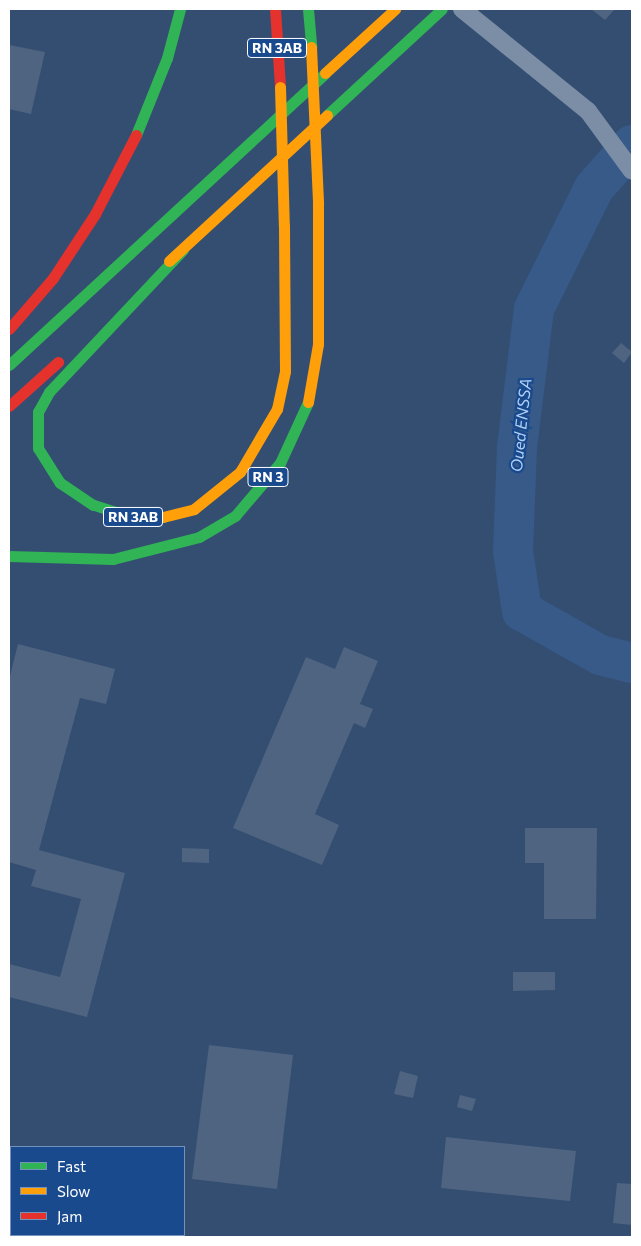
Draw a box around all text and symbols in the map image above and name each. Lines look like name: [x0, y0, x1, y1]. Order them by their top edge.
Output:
road number: RN 3AB: [247, 36, 307, 59]
water label: Oued ENSSA: [507, 377, 535, 473]
road number: RN 3: [247, 466, 289, 488]
road number: RN 3AB: [103, 506, 163, 528]
legend: [10, 1146, 185, 1236]
text: Fast: [57, 1157, 86, 1175]
text: Slow: [57, 1182, 90, 1200]
text: Jam: [57, 1207, 82, 1225]

